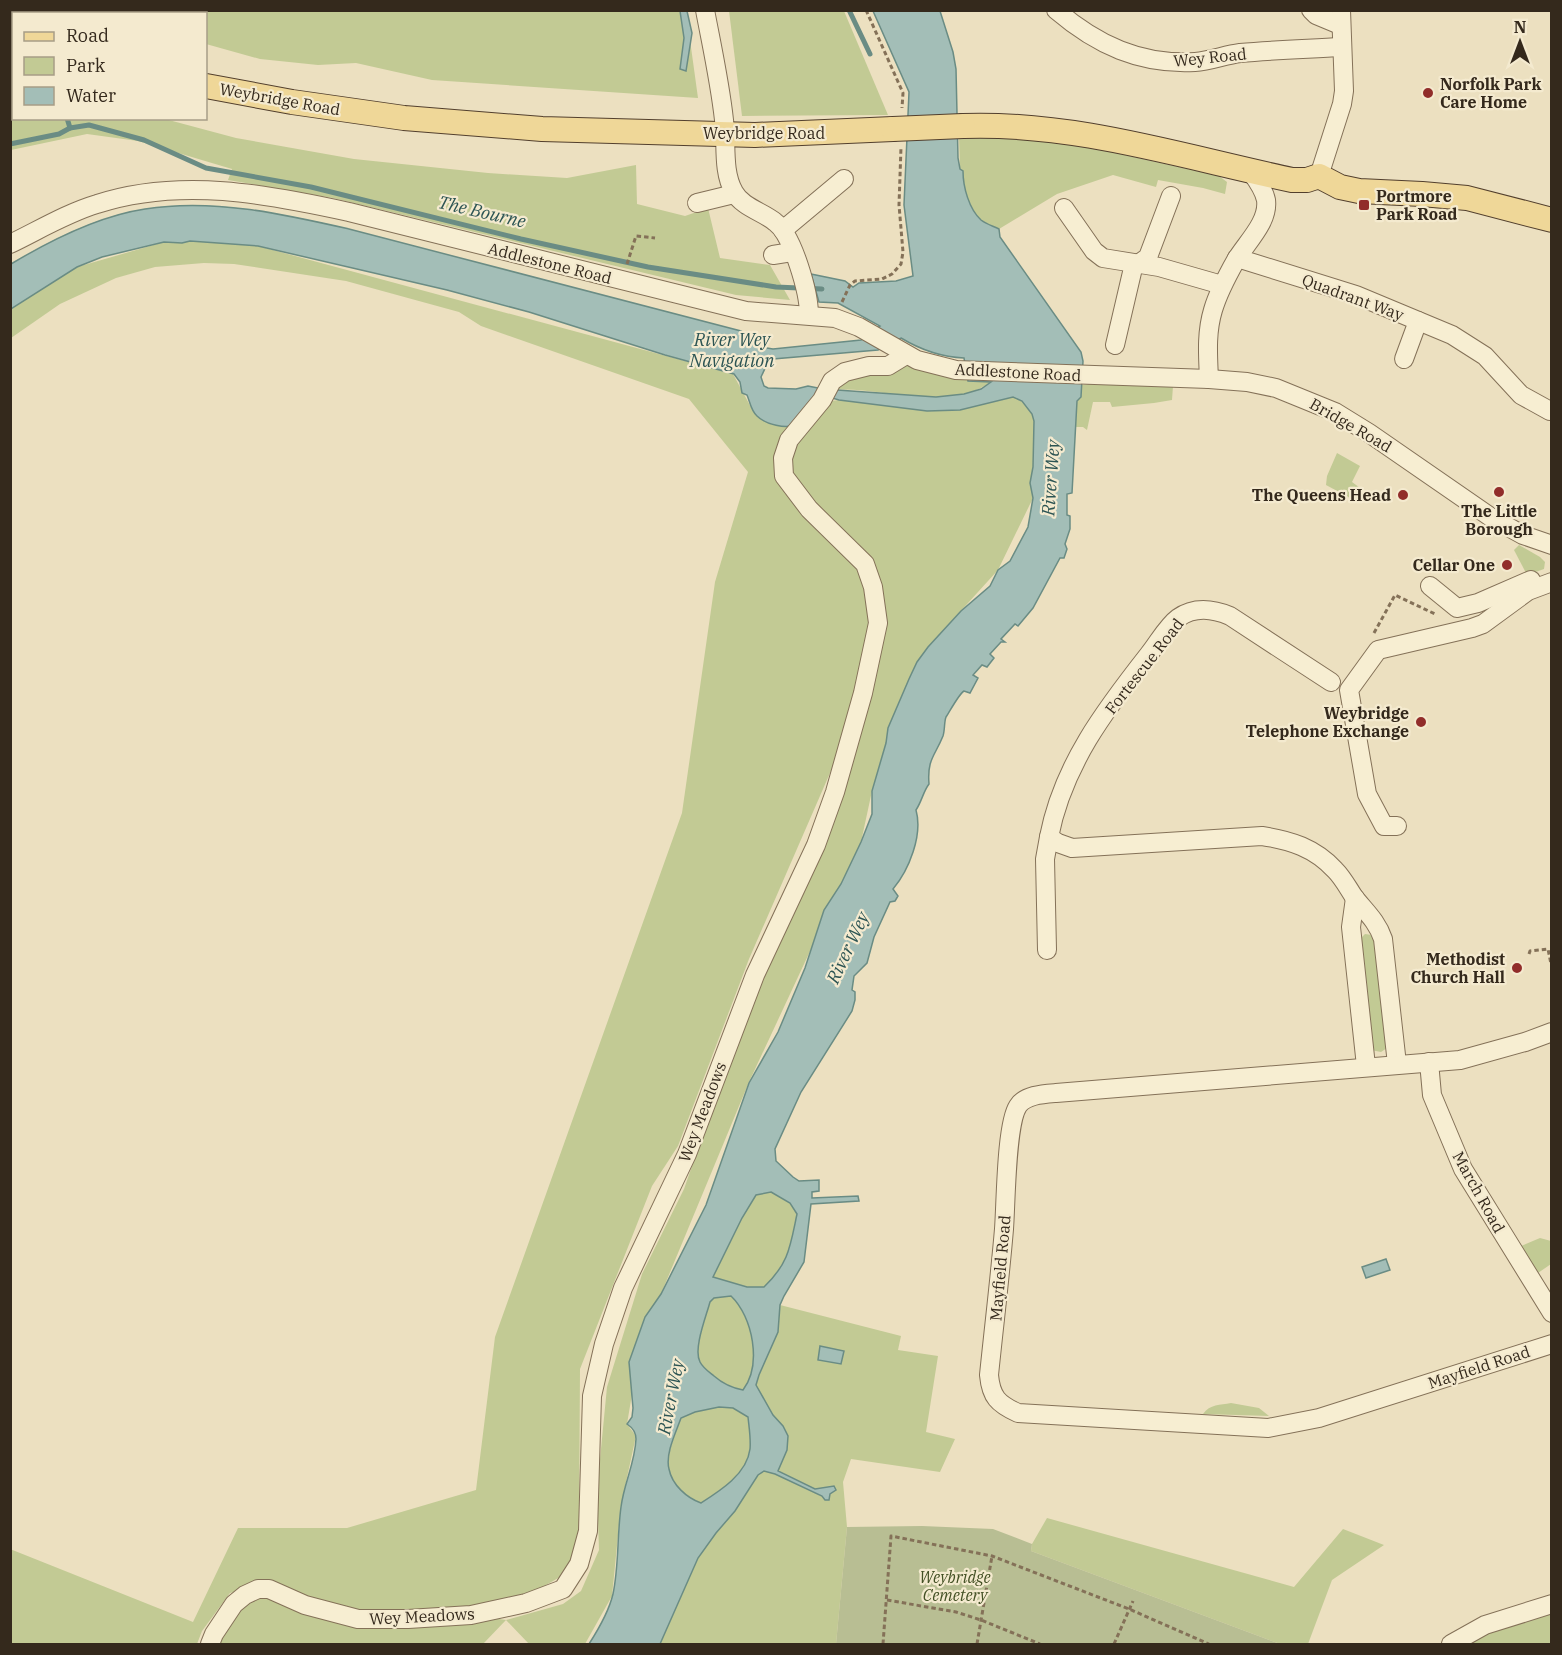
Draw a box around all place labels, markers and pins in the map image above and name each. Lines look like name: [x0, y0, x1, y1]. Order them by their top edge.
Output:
place label: Norfolk Park Care Home: [1440, 74, 1541, 112]
marker: Norfolk Park Care Home: [1421, 86, 1435, 100]
place label: Portmore Park Road: [1376, 186, 1457, 224]
marker: Portmore Park Road: [1357, 198, 1371, 212]
place label: The Queens Head: [1252, 485, 1391, 505]
marker: The Little Borough: [1492, 485, 1506, 499]
marker: The Queens Head: [1396, 488, 1410, 502]
place label: The Little Borough: [1461, 501, 1537, 539]
place label: Cellar One: [1412, 555, 1495, 575]
marker: Cellar One: [1500, 558, 1514, 572]
place label: Weybridge Telephone Exchange: [1245, 703, 1409, 741]
marker: Weybridge Telephone Exchange: [1414, 715, 1428, 729]
place label: Methodist Church Hall: [1410, 949, 1505, 987]
marker: Methodist Church Hall: [1510, 961, 1524, 975]

